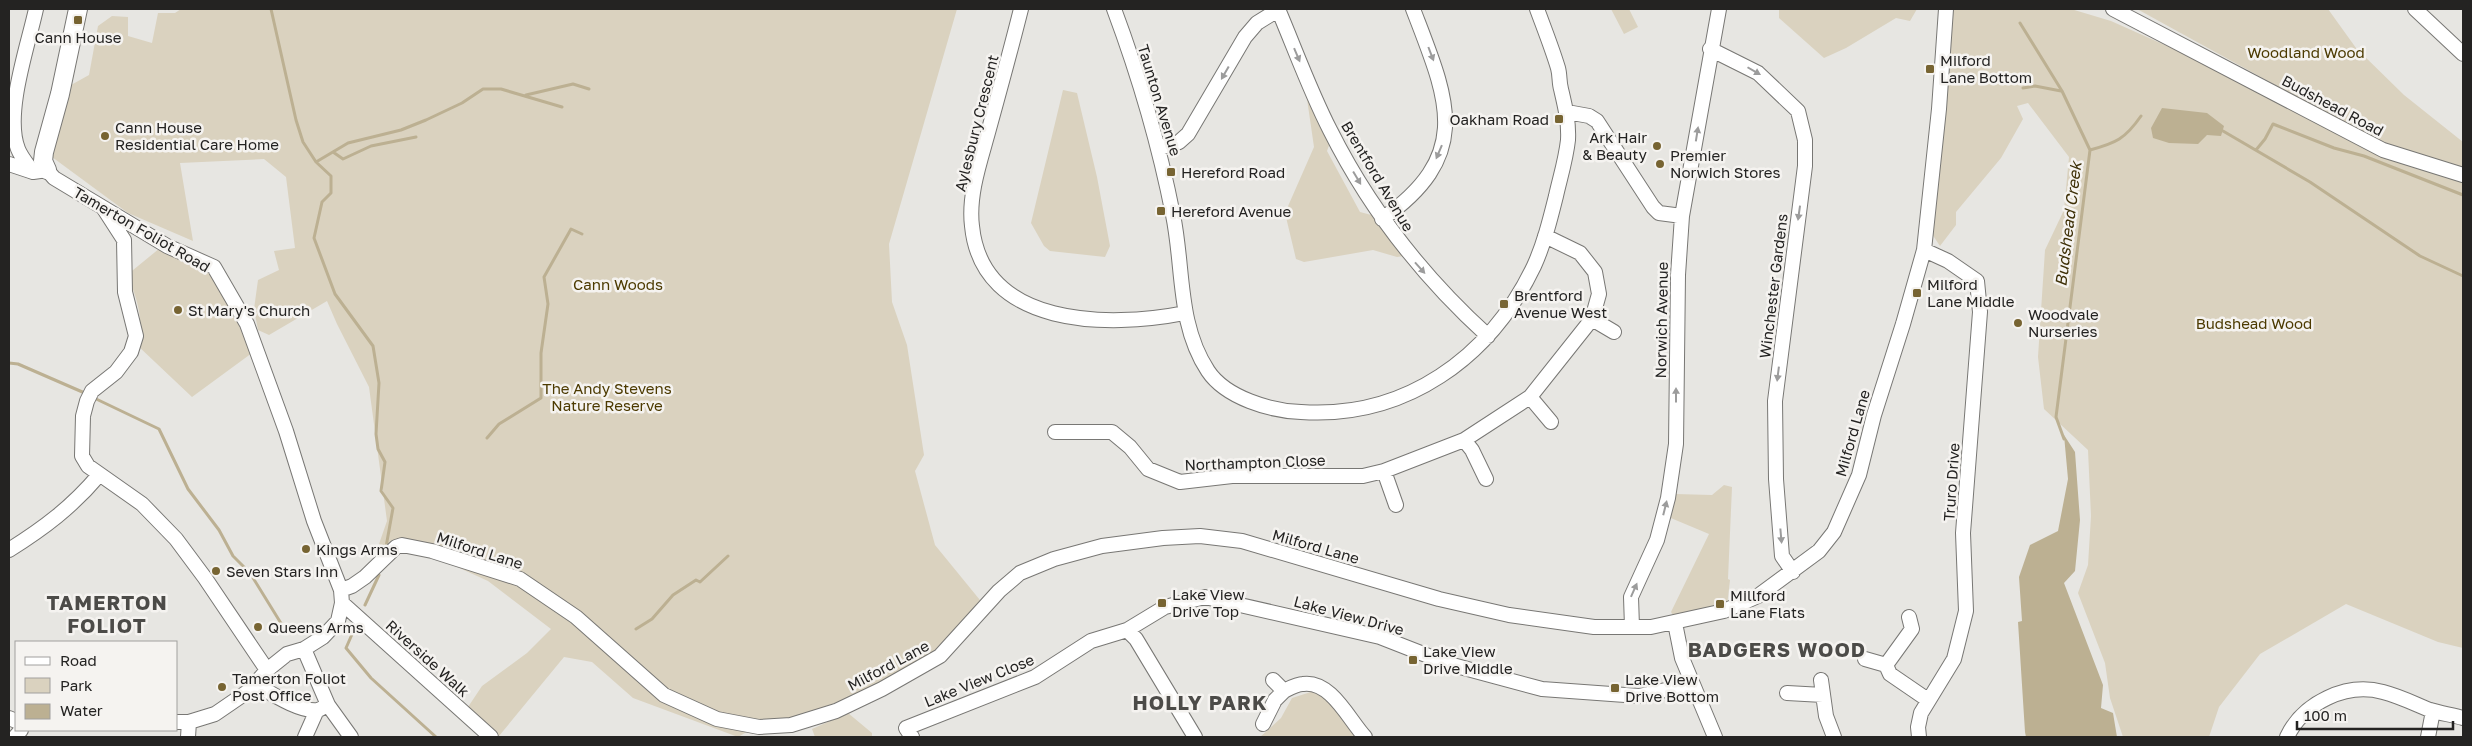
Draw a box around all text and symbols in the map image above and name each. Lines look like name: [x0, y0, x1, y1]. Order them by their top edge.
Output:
marker: Cann House: [72, 14, 84, 26]
place label: Cann House: [34, 28, 122, 46]
street label: Taunton Avenue: [1135, 42, 1186, 158]
park label: Woodland Wood: [2247, 43, 2365, 61]
one-way arrow: [1427, 47, 1435, 62]
one-way arrow: [1294, 48, 1302, 62]
place label: Milford Lane Bottom: [1940, 51, 2032, 86]
street label: Aylesbury Crescent: [950, 53, 1002, 193]
marker: Milford Lane Bottom: [1924, 63, 1936, 75]
one-way arrow: [1221, 66, 1230, 79]
one-way arrow: [1747, 67, 1760, 76]
street label: Budshead Road: [2279, 71, 2387, 139]
place label: Oakham Road: [1449, 110, 1549, 128]
marker: Oakham Road: [1553, 113, 1565, 125]
place label: Cann House Residential Care Home: [115, 118, 279, 153]
street label: Brentford Avenue: [1338, 118, 1418, 235]
one-way arrow: [1693, 126, 1701, 142]
place label: Ark Hair & Beauty: [1582, 128, 1648, 163]
marker: Cann House Residential Care Home: [99, 130, 111, 142]
marker: Ark Hair & Beauty: [1651, 140, 1663, 152]
one-way arrow: [1435, 145, 1443, 160]
place label: Premier Norwich Stores: [1670, 146, 1781, 181]
marker: Premier Norwich Stores: [1654, 158, 1666, 170]
water label: Budshead Creek: [2050, 159, 2086, 287]
place label: Hereford Road: [1181, 163, 1285, 181]
marker: Hereford Road: [1165, 166, 1177, 178]
one-way arrow: [1353, 172, 1362, 185]
street label: Tamerton Foliot Road: [71, 183, 213, 275]
place label: Hereford Avenue: [1171, 202, 1292, 220]
marker: Hereford Avenue: [1155, 205, 1167, 217]
one-way arrow: [1795, 205, 1803, 221]
street label: Winchester Gardens: [1755, 212, 1791, 359]
one-way arrow: [1414, 261, 1426, 273]
street label: Norwich Avenue: [1651, 261, 1671, 379]
park label: Cann Woods: [573, 275, 663, 293]
place label: Milford Lane Middle: [1927, 275, 2015, 310]
place label: Brentford Avenue West: [1514, 286, 1607, 321]
marker: Milford Lane Middle: [1911, 287, 1923, 299]
marker: Brentford Avenue West: [1498, 298, 1510, 310]
place label: St Mary's Church: [188, 301, 310, 319]
marker: St Mary's Church: [172, 304, 184, 316]
place label: Woodvale Nurseries: [2028, 305, 2099, 340]
park label: Budshead Wood: [2196, 314, 2312, 332]
marker: Woodvale Nurseries: [2012, 317, 2024, 329]
one-way arrow: [1774, 366, 1782, 382]
park label: The Andy Stevens Nature Reserve: [542, 379, 672, 414]
one-way arrow: [1672, 387, 1680, 403]
street label: Milford Lane: [1831, 387, 1873, 479]
street label: Truro Drive: [1939, 442, 1963, 522]
street label: Northampton Close: [1184, 451, 1326, 473]
one-way arrow: [1661, 501, 1669, 516]
street label: Milford Lane: [1270, 525, 1362, 567]
street label: Milford Lane: [435, 528, 526, 572]
one-way arrow: [1777, 528, 1785, 544]
place label: Kings Arms: [316, 540, 398, 558]
marker: Kings Arms: [300, 543, 312, 555]
place label: Seven Stars Inn: [226, 562, 338, 580]
marker: Seven Stars Inn: [210, 565, 222, 577]
one-way arrow: [1631, 583, 1639, 597]
place label: Lake View Drive Top: [1172, 585, 1245, 620]
place label: Millford Lane Flats: [1730, 586, 1805, 621]
district label: TAMERTON FOLIOT: [46, 590, 168, 637]
street label: Lake View Drive: [1292, 592, 1406, 638]
marker: Lake View Drive Top: [1156, 597, 1168, 609]
marker: Millford Lane Flats: [1714, 598, 1726, 610]
street label: Riverside Walk: [383, 616, 474, 701]
place label: Queens Arms: [268, 618, 364, 636]
marker: Queens Arms: [252, 621, 264, 633]
street label: Milford Lane: [844, 636, 932, 694]
district label: BADGERS WOOD: [1688, 637, 1866, 661]
legend: [15, 641, 178, 731]
place label: Lake View Drive Middle: [1423, 642, 1513, 677]
street label: Lake View Close: [921, 650, 1037, 710]
text: Road: [60, 651, 97, 669]
marker: Lake View Drive Middle: [1407, 654, 1419, 666]
place label: Tamerton Foliot Post Office: [232, 669, 346, 704]
place label: Lake View Drive Bottom: [1625, 670, 1719, 705]
text: Park: [60, 676, 93, 694]
marker: Tamerton Foliot Post Office: [216, 681, 228, 693]
marker: Lake View Drive Bottom: [1609, 682, 1621, 694]
district label: HOLLY PARK: [1133, 690, 1267, 714]
scale bar: [2297, 698, 2453, 730]
text: Water: [60, 701, 103, 719]
text: 100 m: [2304, 706, 2347, 724]

